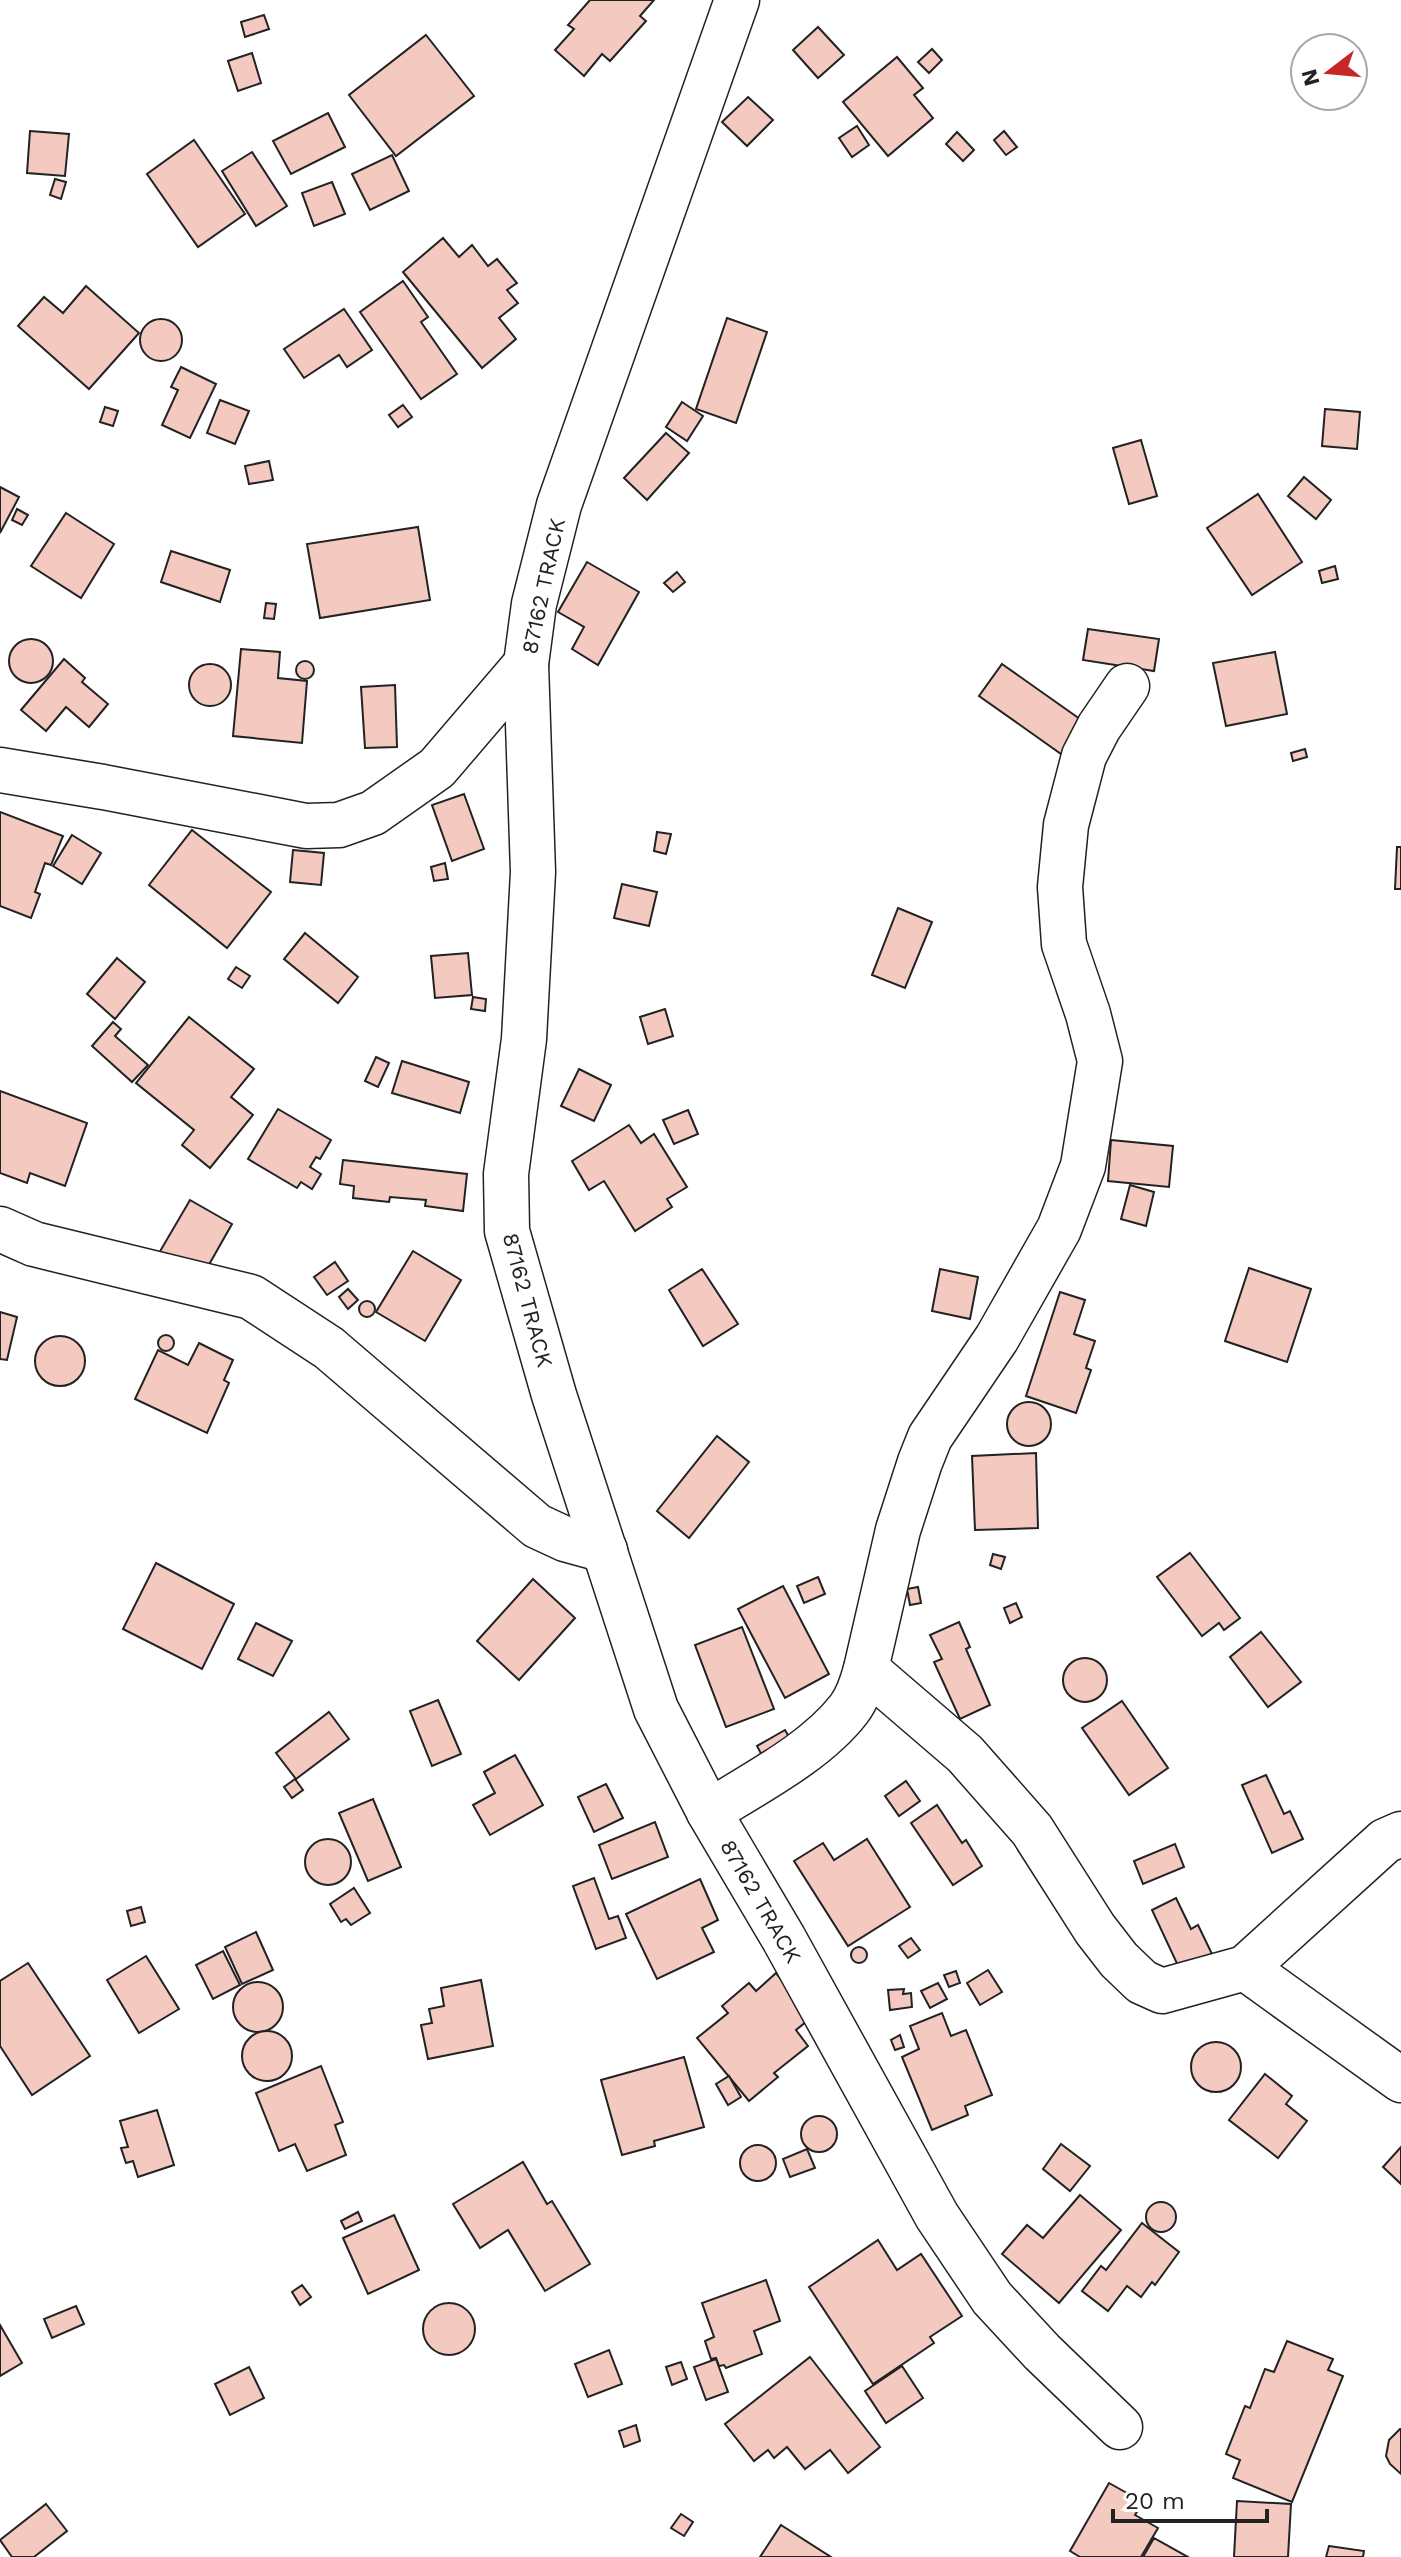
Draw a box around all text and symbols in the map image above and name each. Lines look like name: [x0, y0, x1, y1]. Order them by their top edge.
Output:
north arrow: [1289, 32, 1369, 112]
text: N: [1296, 66, 1325, 89]
street label: 87162 TRACK: [517, 516, 570, 656]
street label: 87162 TRACK: [498, 1230, 557, 1370]
street label: 87162 TRACK: [715, 1835, 806, 1967]
scale bar: [1113, 2473, 1267, 2523]
text: 20 m: [1125, 2487, 1185, 2515]

